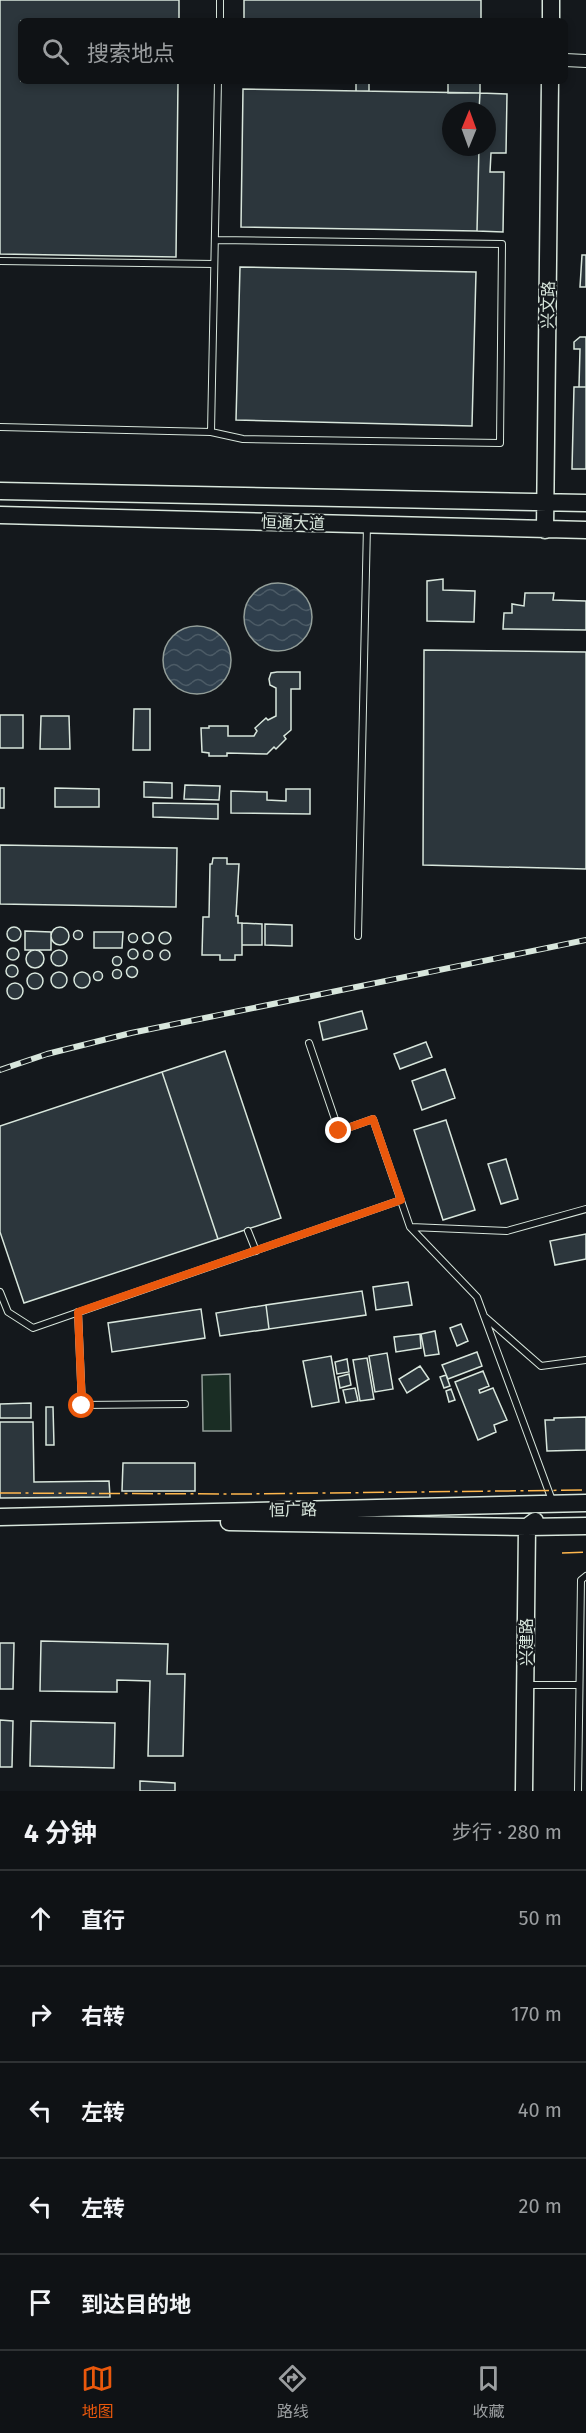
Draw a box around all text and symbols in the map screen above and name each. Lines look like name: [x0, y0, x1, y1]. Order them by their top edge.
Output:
search box: [18, 18, 568, 84]
icon: search: [39, 35, 72, 68]
text: 搜索地点: [87, 40, 175, 67]
north arrow: [442, 102, 496, 156]
street label: 兴文路: [538, 281, 558, 329]
street label: 恒通大道: [261, 512, 325, 534]
route end: [325, 1117, 351, 1143]
route start: [68, 1392, 94, 1418]
street label: 恒广路: [269, 1500, 317, 1520]
street label: 兴建路: [517, 1618, 536, 1666]
text: 4 分钟: [24, 1818, 97, 1849]
text: 步行 · 280 m: [452, 1820, 562, 1844]
icon: ahead: [24, 1902, 57, 1935]
text: 50 m: [518, 1906, 562, 1930]
text: 直行: [81, 1907, 125, 1934]
icon: right: [24, 1998, 57, 2031]
text: 170 m: [511, 2002, 562, 2026]
text: 右转: [81, 2003, 125, 2030]
icon: left: [24, 2094, 57, 2127]
text: 40 m: [518, 2098, 562, 2122]
text: 左转: [81, 2099, 125, 2126]
icon: left: [24, 2190, 57, 2223]
text: 20 m: [519, 2194, 562, 2218]
text: 左转: [81, 2195, 125, 2222]
icon: arrive: [24, 2286, 57, 2319]
text: 到达目的地: [81, 2291, 191, 2318]
tab: 地图: [81, 2362, 114, 2422]
tab: 路线: [276, 2362, 309, 2422]
tab: 收藏: [472, 2362, 505, 2422]

